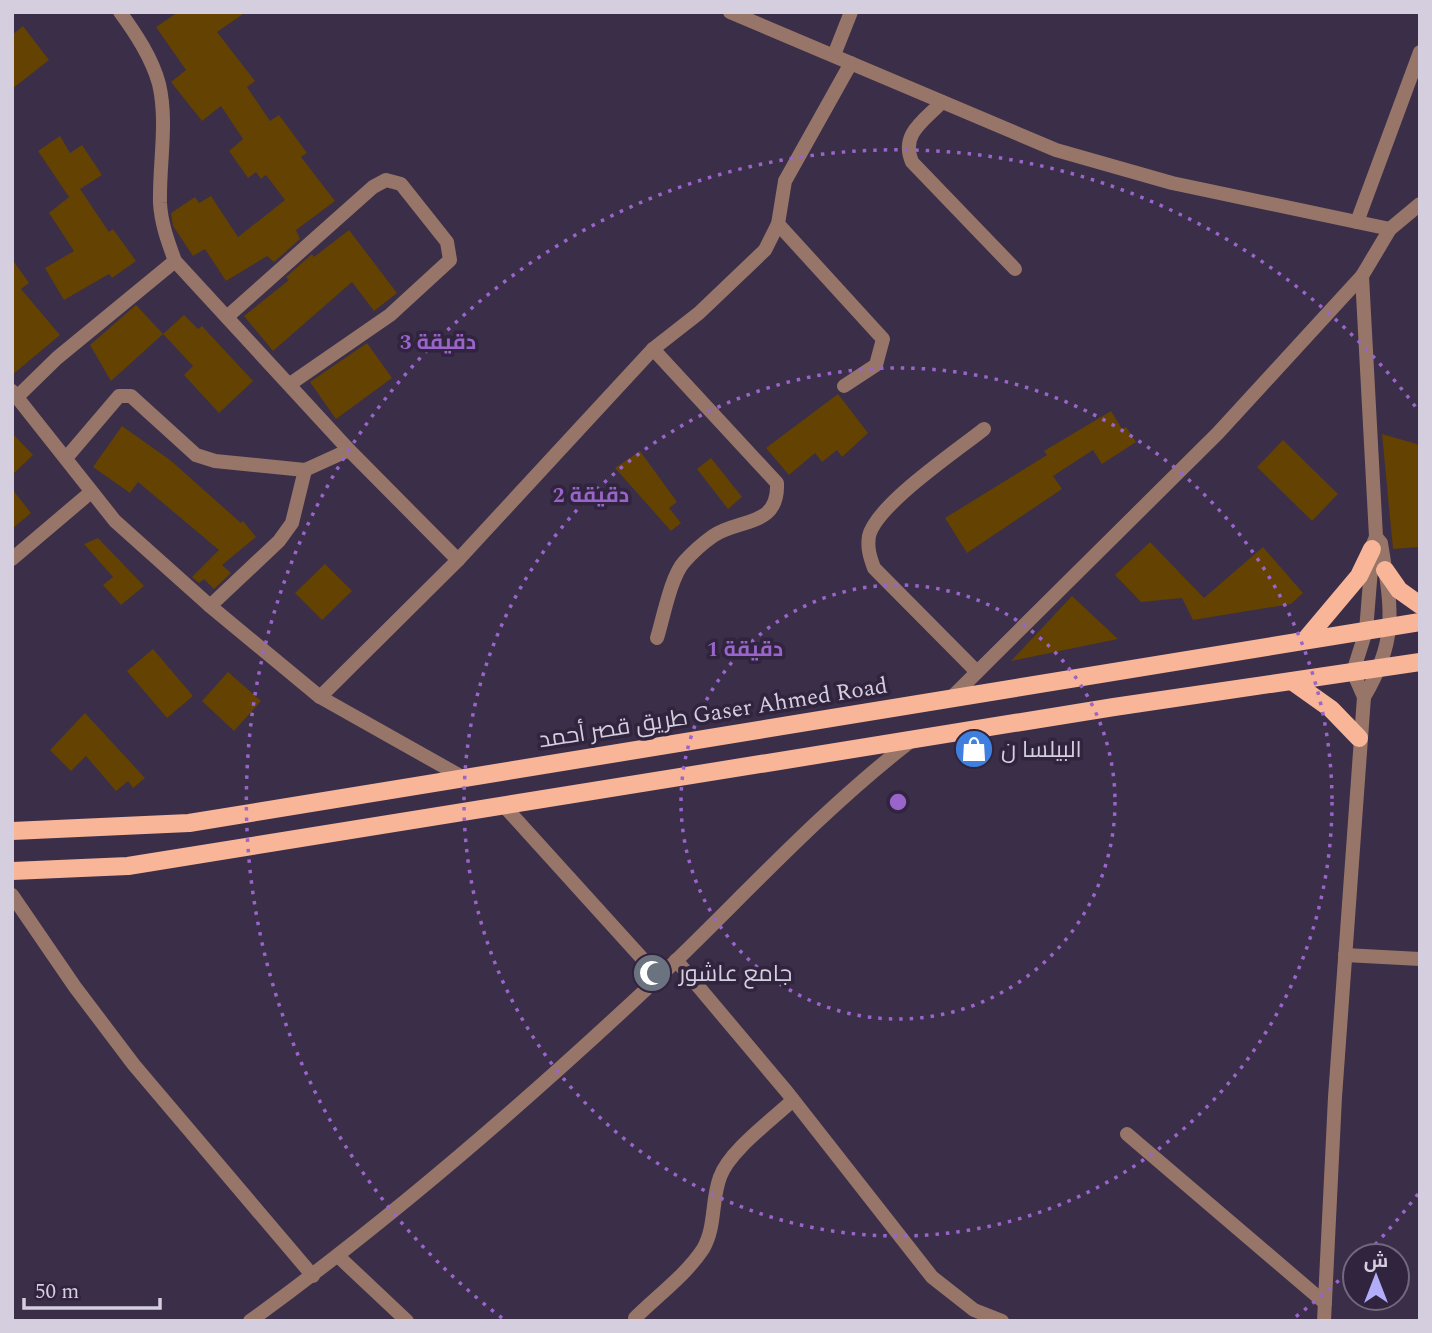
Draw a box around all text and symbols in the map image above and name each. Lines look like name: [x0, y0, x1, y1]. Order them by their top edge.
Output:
text: 3 دقيقة: [400, 327, 476, 359]
text: 2 دقيقة: [553, 480, 629, 512]
text: 1 دقيقة: [707, 634, 783, 666]
street label: طريق قصر أحمد Gaser Ahmed Road: [536, 669, 890, 758]
shop icon: البيلسا ن: [953, 728, 995, 770]
place label: البيلسا ن: [1001, 733, 1082, 768]
centre of rings: [886, 790, 910, 814]
mosque icon: جامع عاشور: [631, 952, 673, 994]
place label: جامع عاشور: [677, 957, 792, 992]
north arrow: [1341, 1242, 1411, 1312]
text: ش: [1364, 1247, 1388, 1276]
scale bar: [24, 1266, 161, 1310]
text: 50 m: [35, 1276, 79, 1308]

